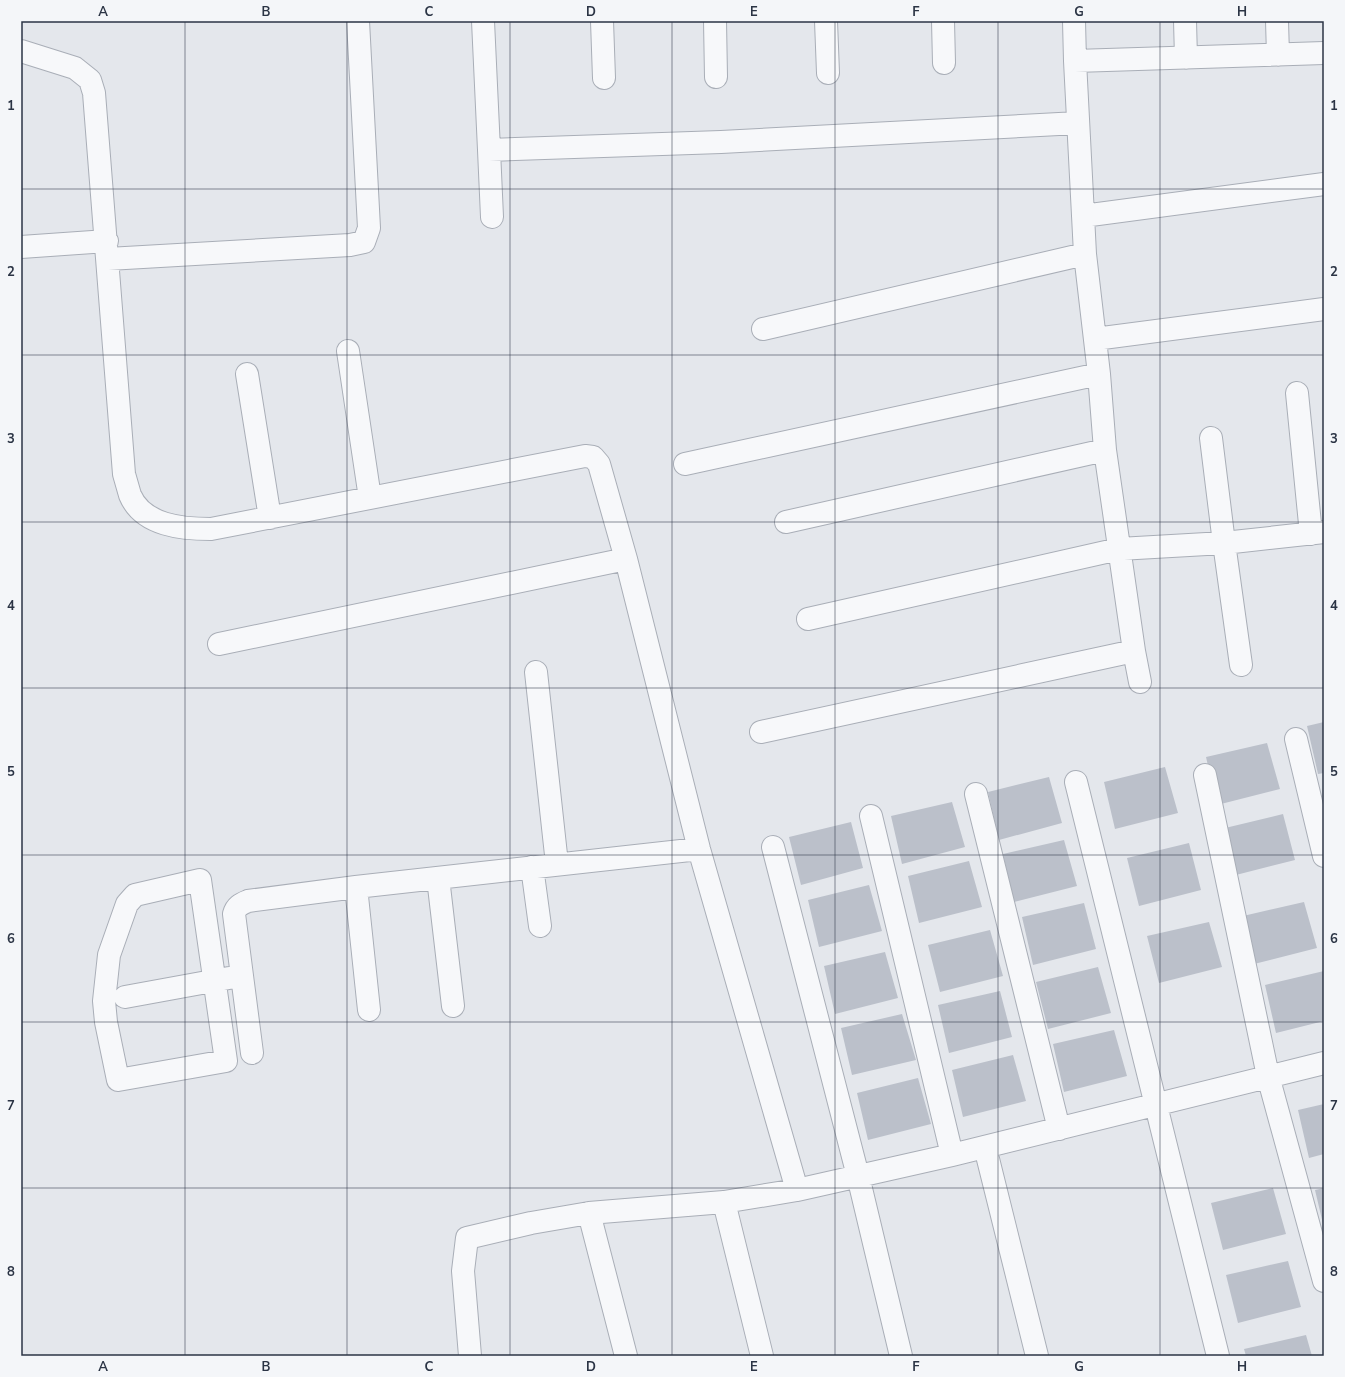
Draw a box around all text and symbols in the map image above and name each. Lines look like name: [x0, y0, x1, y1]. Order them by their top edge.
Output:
text: A: [98, 3, 108, 21]
text: B: [262, 3, 271, 21]
text: C: [425, 3, 434, 21]
text: D: [586, 3, 596, 21]
text: E: [750, 3, 758, 21]
text: F: [912, 3, 920, 21]
text: G: [1074, 3, 1084, 21]
text: H: [1237, 3, 1247, 21]
text: 1: [7, 97, 15, 115]
text: 1: [1330, 97, 1338, 115]
text: 2: [7, 263, 15, 281]
text: 2: [1330, 263, 1338, 281]
text: 3: [7, 430, 15, 448]
text: 3: [1330, 430, 1338, 448]
text: 4: [7, 597, 15, 615]
text: 4: [1330, 597, 1338, 615]
text: 5: [7, 763, 15, 781]
text: 5: [1330, 763, 1338, 781]
text: 6: [7, 930, 15, 948]
text: 6: [1330, 930, 1338, 948]
text: 7: [7, 1097, 15, 1115]
text: 7: [1330, 1097, 1338, 1115]
text: 8: [7, 1263, 15, 1281]
text: 8: [1330, 1263, 1338, 1281]
text: A: [98, 1358, 108, 1376]
text: B: [262, 1358, 271, 1376]
text: C: [425, 1358, 434, 1376]
text: D: [586, 1358, 596, 1376]
text: E: [750, 1358, 758, 1376]
text: F: [912, 1358, 920, 1376]
text: G: [1074, 1358, 1084, 1376]
text: H: [1237, 1358, 1247, 1376]

